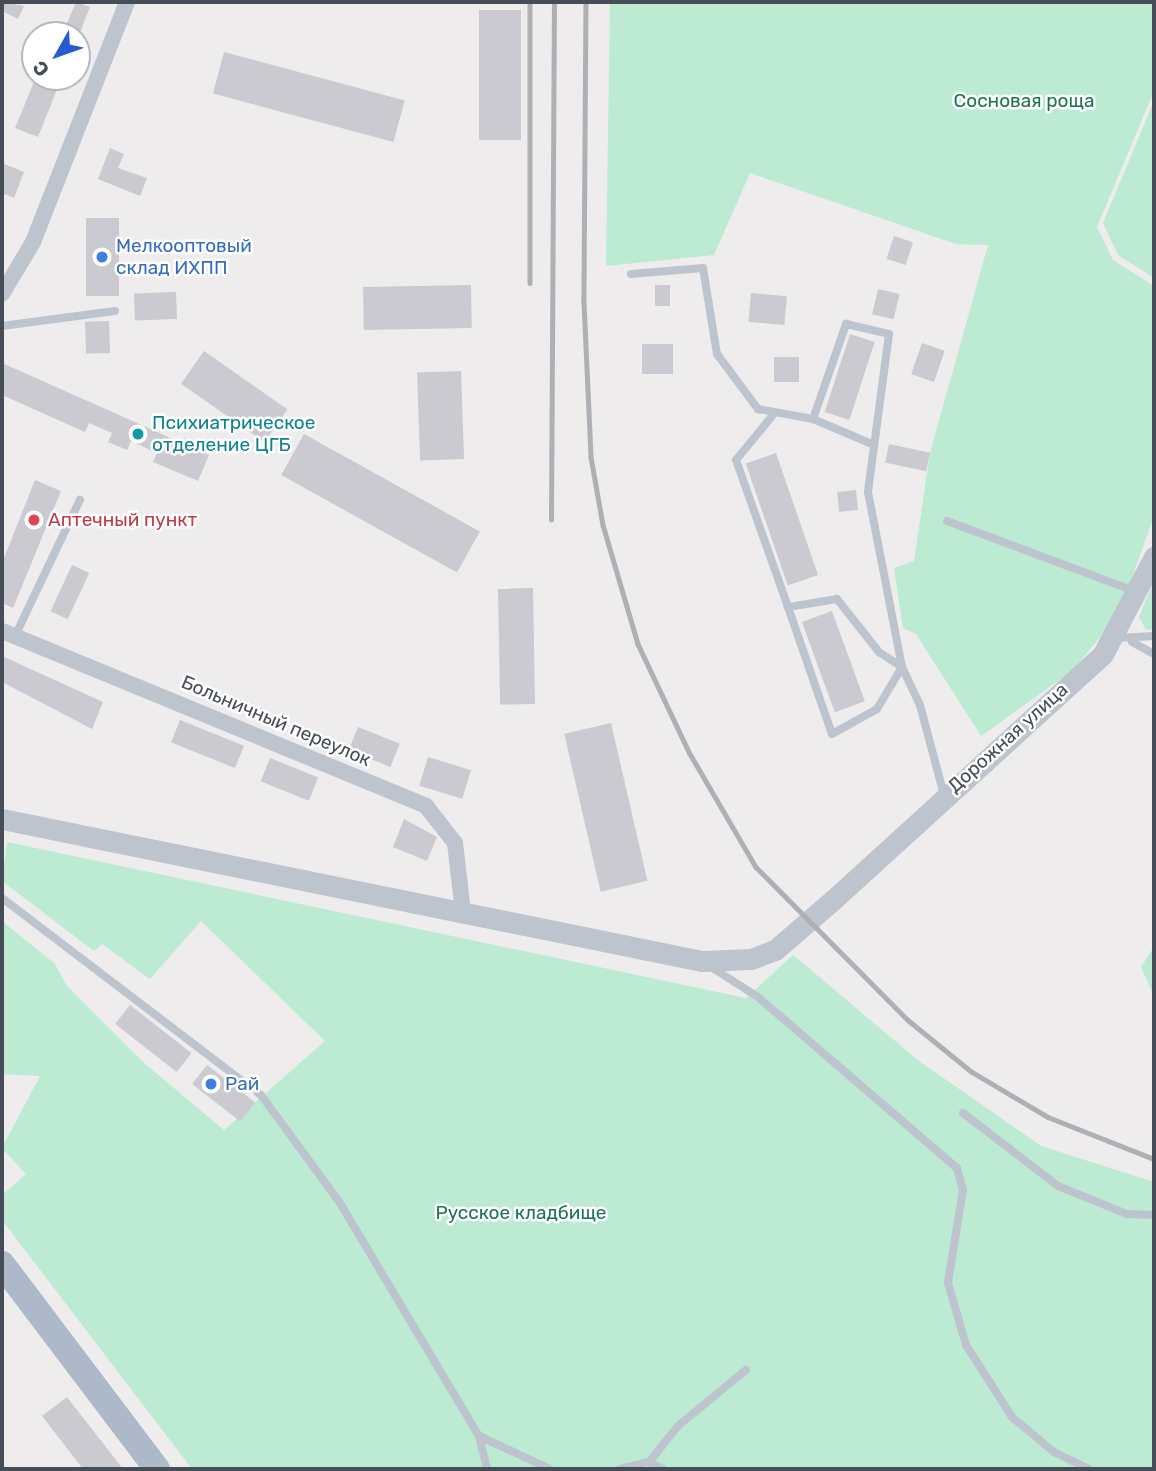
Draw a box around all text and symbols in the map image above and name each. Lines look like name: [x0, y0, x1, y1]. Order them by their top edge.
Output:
north arrow: [21, 21, 91, 91]
text: С: [28, 56, 54, 81]
park label: Сосновая роща: [954, 90, 1094, 112]
place label: Мелкооптовый склад ИХПП: [116, 235, 252, 279]
marker: Мелкооптовый склад ИХПП: [94, 249, 110, 265]
place label: Психиатрическое отделение ЦГБ: [152, 412, 315, 456]
marker: Психиатрическое отделение ЦГБ: [130, 426, 146, 442]
place label: Аптечный пункт: [48, 509, 197, 531]
marker: Аптечный пункт: [26, 512, 42, 528]
street label: Больничный переулок: [178, 671, 374, 771]
street label: Дорожная улица: [943, 678, 1073, 798]
place label: Рай: [225, 1073, 259, 1095]
marker: Рай: [203, 1076, 219, 1092]
park label: Русское кладбище: [436, 1202, 606, 1224]

